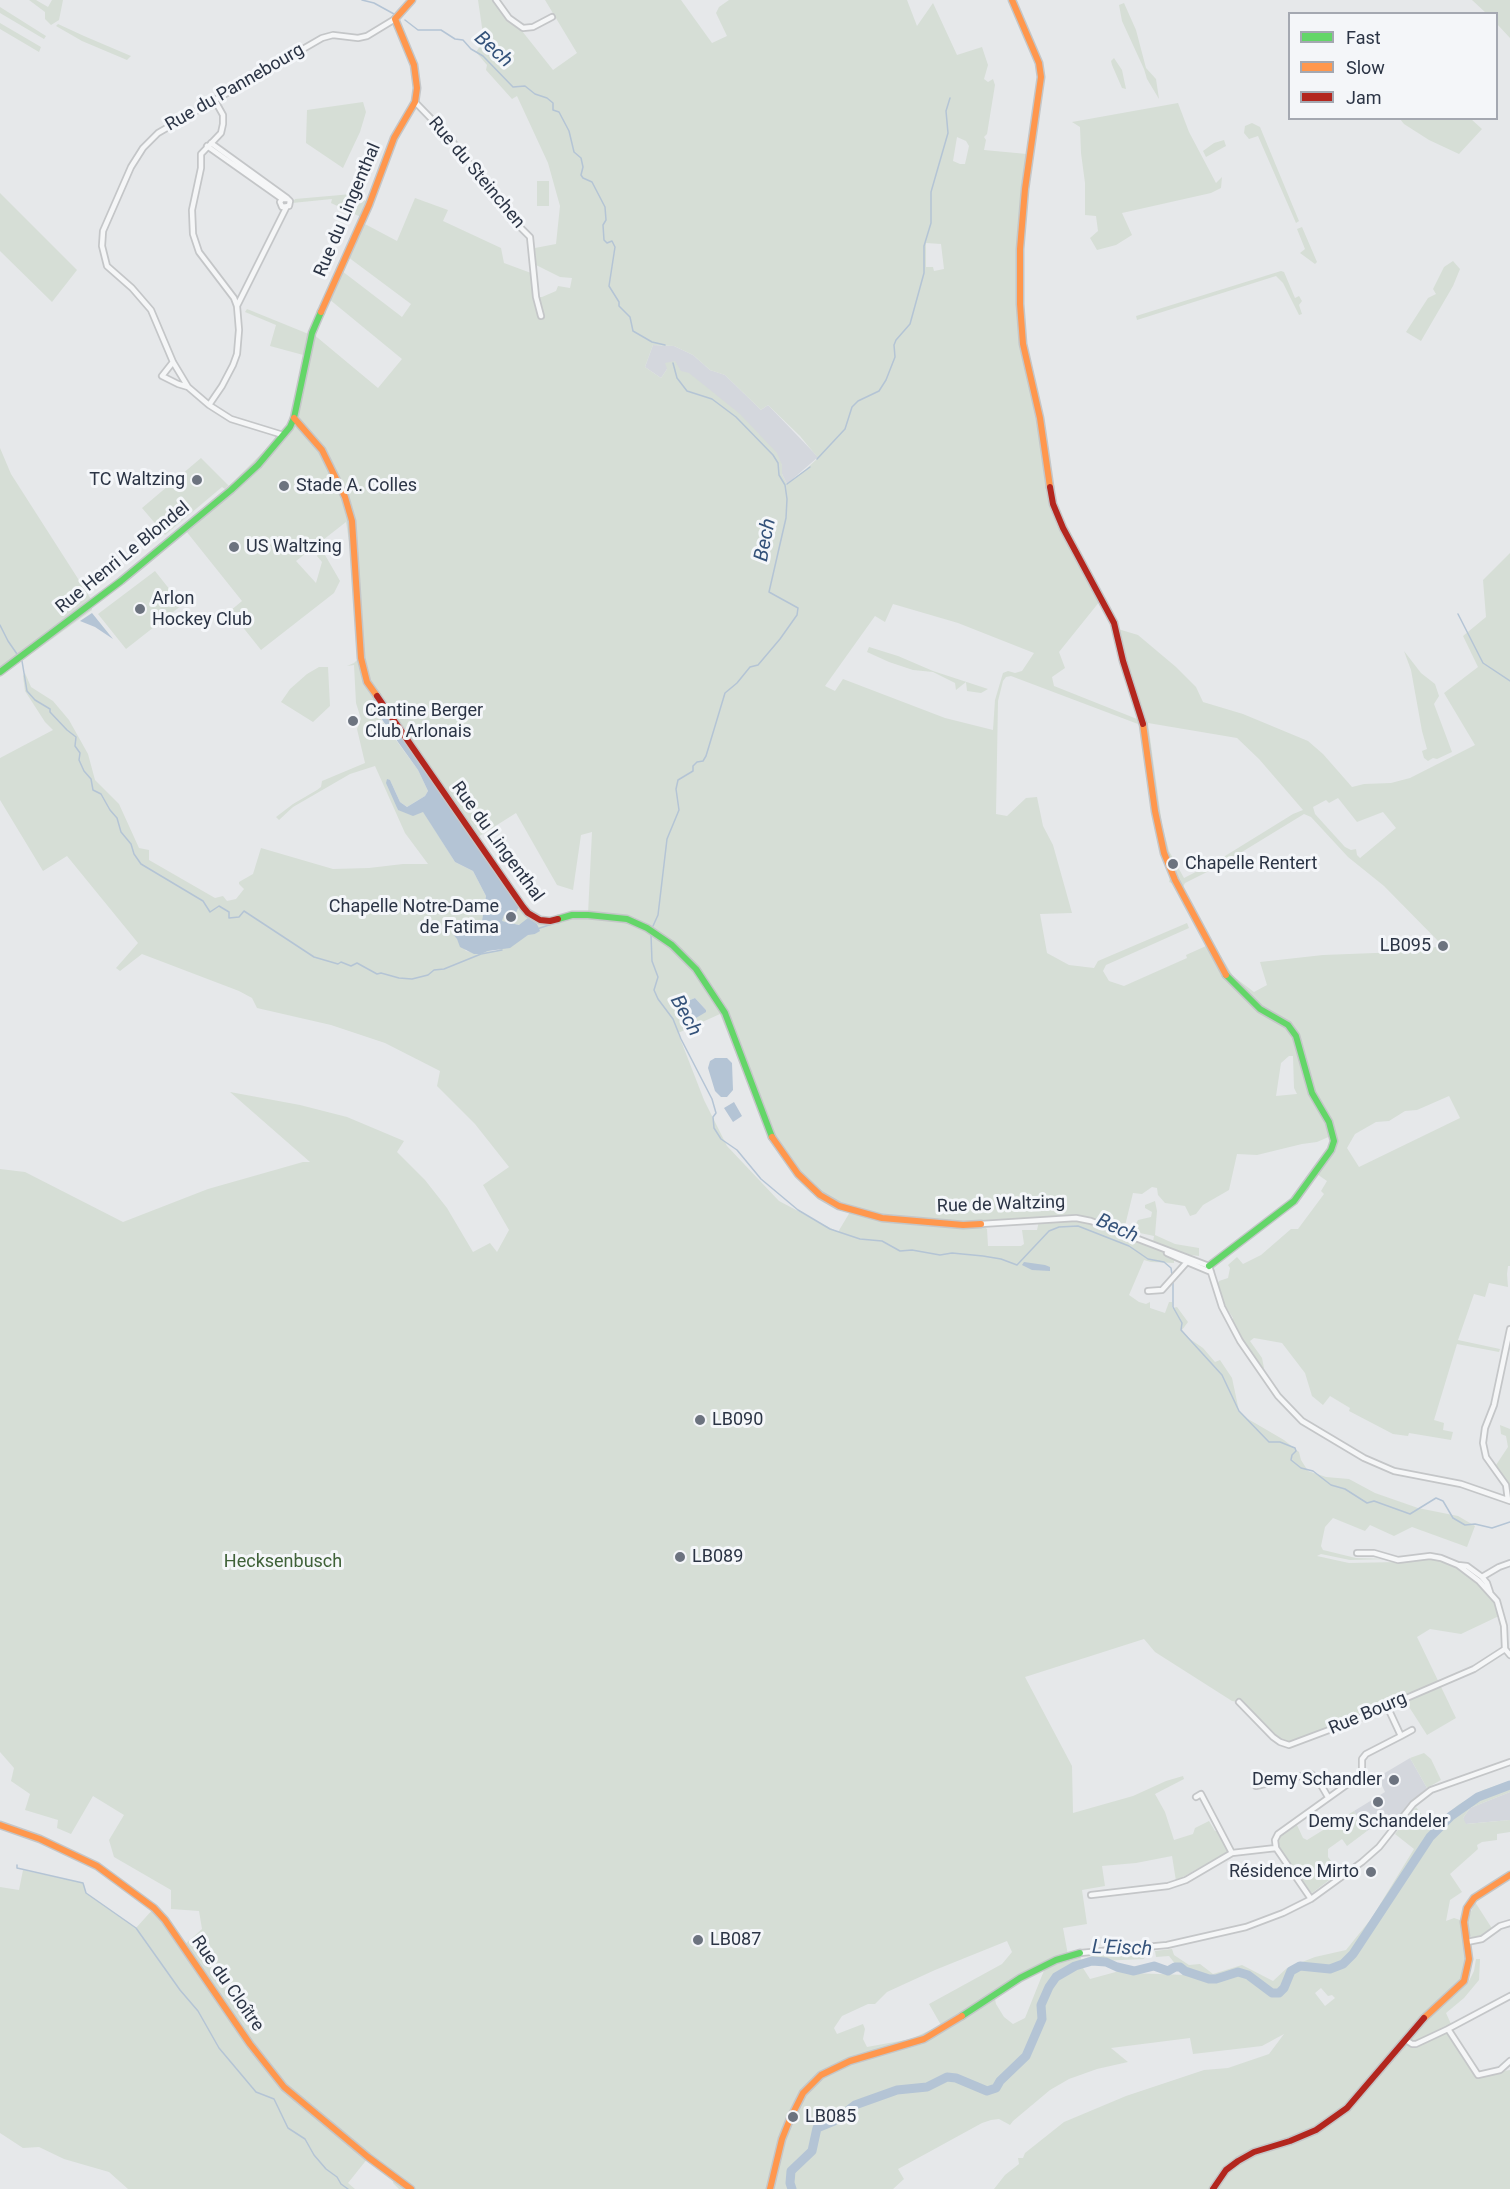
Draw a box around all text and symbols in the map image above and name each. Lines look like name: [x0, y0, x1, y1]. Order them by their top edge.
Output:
legend: [1288, 12, 1498, 120]
water label: Bech: [469, 27, 517, 73]
text: Fast: [1346, 27, 1381, 48]
street label: Rue du Pannebourg: [162, 40, 308, 136]
text: Slow: [1346, 57, 1385, 78]
text: Jam: [1346, 87, 1382, 108]
street label: Rue du Steinchen: [423, 113, 529, 233]
street label: Rue du Lingenthal: [310, 140, 386, 280]
place label: TC Waltzing: [89, 469, 185, 491]
marker: TC Waltzing: [190, 473, 204, 487]
place label: Stade A. Colles: [296, 475, 417, 497]
marker: Stade A. Colles: [277, 479, 291, 493]
street label: Rue Henri Le Blondel: [52, 497, 194, 619]
water label: Bech: [750, 517, 782, 563]
place label: US Waltzing: [246, 536, 342, 558]
marker: US Waltzing: [227, 540, 241, 554]
place label: Arlon Hockey Club: [152, 588, 252, 630]
marker: Arlon Hockey Club: [133, 602, 147, 616]
place label: Cantine Berger Club Arlonais: [365, 700, 483, 742]
marker: Cantine Berger Club Arlonais: [346, 714, 360, 728]
street label: Rue du Lingenthal: [446, 778, 548, 906]
place label: Chapelle Rentert: [1185, 853, 1317, 875]
marker: Chapelle Rentert: [1166, 857, 1180, 871]
place label: Chapelle Notre-Dame de Fatima: [329, 896, 499, 938]
marker: Chapelle Notre-Dame de Fatima: [504, 910, 518, 924]
place label: LB095: [1380, 935, 1431, 957]
marker: LB095: [1436, 939, 1450, 953]
water label: Bech: [664, 991, 706, 1041]
street label: Rue de Waltzing: [937, 1192, 1065, 1218]
water label: Bech: [1092, 1209, 1142, 1249]
place label: LB090: [712, 1409, 763, 1431]
marker: LB090: [693, 1413, 707, 1427]
place label: LB089: [692, 1546, 743, 1568]
marker: LB089: [673, 1550, 687, 1564]
park label: Hecksenbusch: [224, 1551, 342, 1573]
street label: Rue Bourg: [1326, 1688, 1410, 1740]
place label: Demy Schandler: [1252, 1769, 1382, 1791]
marker: Demy Schandler: [1387, 1773, 1401, 1787]
marker: Demy Schandeler: [1371, 1795, 1385, 1809]
place label: Demy Schandeler: [1308, 1811, 1448, 1833]
place label: Résidence Mirto: [1229, 1861, 1359, 1883]
marker: Résidence Mirto: [1364, 1865, 1378, 1879]
place label: LB087: [710, 1929, 761, 1951]
street label: Rue du Cloître: [186, 1932, 268, 2036]
marker: LB087: [691, 1933, 705, 1947]
water label: L'Eisch: [1091, 1936, 1153, 1962]
place label: LB085: [805, 2106, 856, 2128]
marker: LB085: [786, 2110, 800, 2124]

